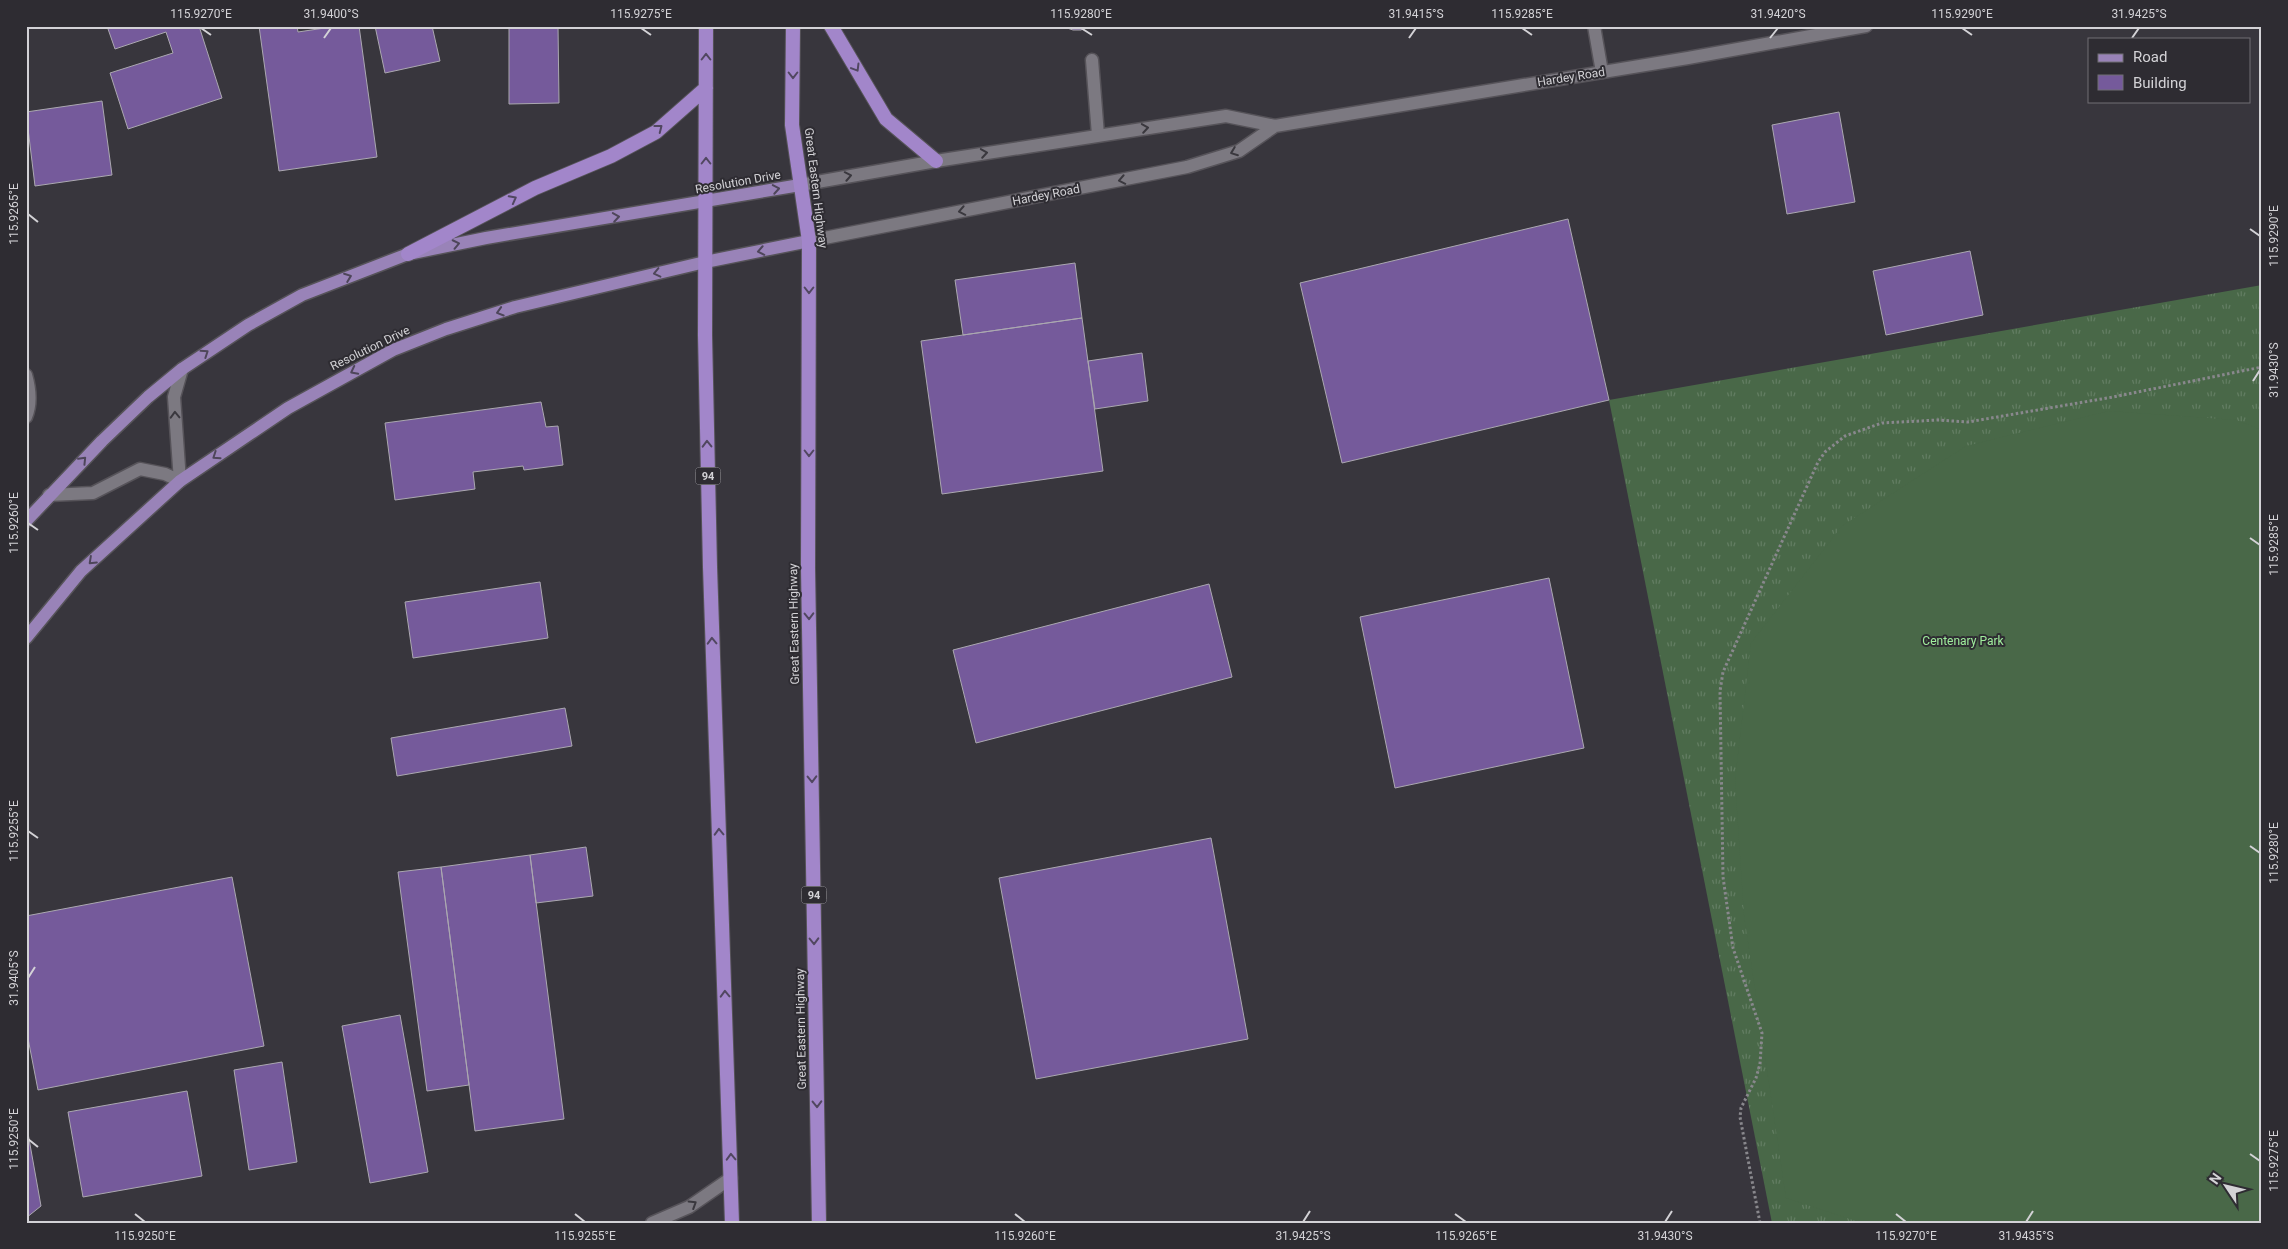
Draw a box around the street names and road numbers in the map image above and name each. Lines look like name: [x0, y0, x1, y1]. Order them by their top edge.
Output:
street label: Hardey Road: [1536, 65, 1606, 89]
street label: Great Eastern Highway: [802, 127, 830, 249]
street label: Resolution Drive: [694, 168, 782, 196]
street label: Hardey Road: [1011, 182, 1081, 208]
street label: Resolution Drive: [328, 323, 412, 373]
road number: 94: [696, 468, 720, 484]
street label: Great Eastern Highway: [786, 563, 802, 685]
road number: 94: [802, 886, 826, 904]
street label: Great Eastern Highway: [793, 968, 809, 1090]

